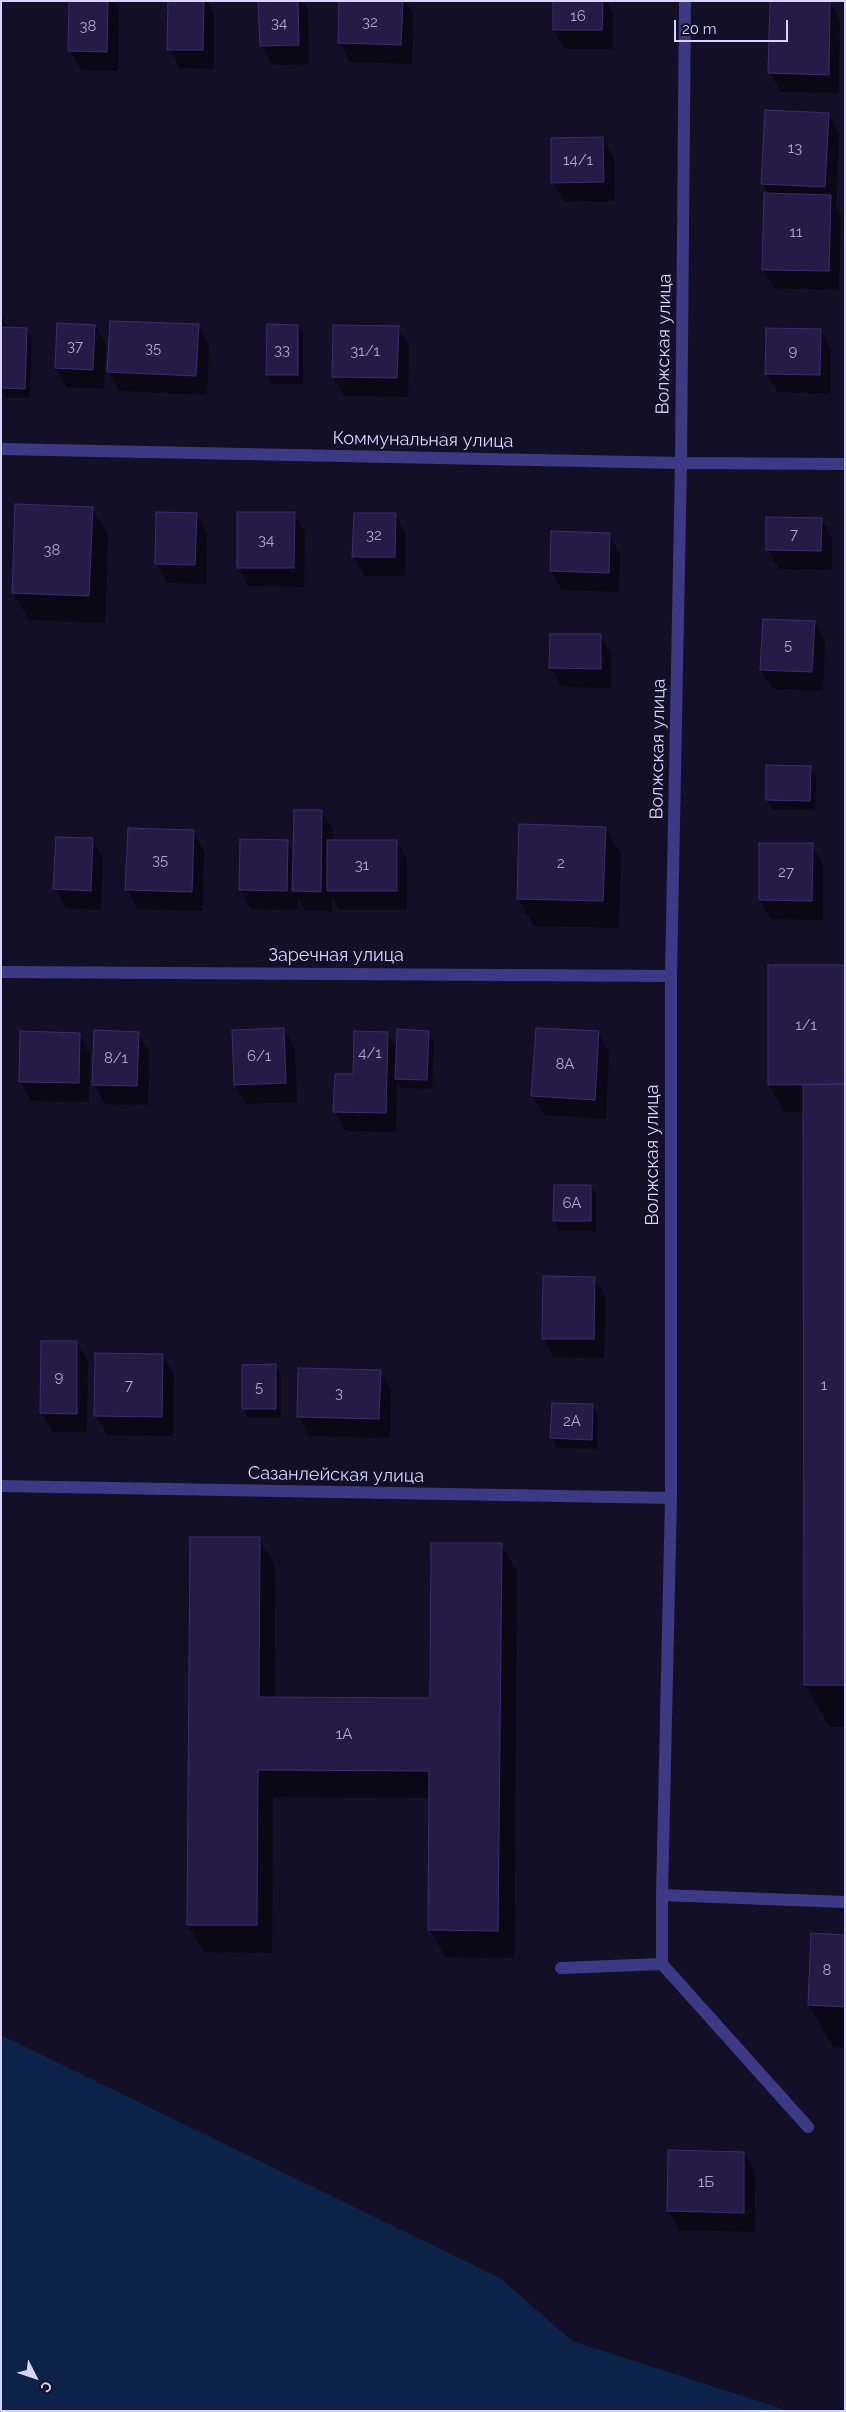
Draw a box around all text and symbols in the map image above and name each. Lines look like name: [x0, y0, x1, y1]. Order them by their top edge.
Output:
house number: 16: [570, 7, 586, 25]
scale bar: [676, 10, 790, 42]
house number: 32: [362, 13, 378, 31]
house number: 34: [271, 14, 287, 32]
house number: 38: [80, 17, 96, 35]
text: 20 m: [682, 20, 717, 38]
house number: 13: [788, 139, 802, 157]
house number: 14/1: [563, 151, 593, 169]
house number: 11: [790, 223, 802, 241]
street label: Волжская улица: [652, 273, 676, 415]
house number: 37: [67, 337, 83, 355]
house number: 35: [145, 339, 161, 357]
house number: 33: [274, 341, 290, 359]
house number: 31/1: [350, 342, 380, 360]
house number: 9: [789, 342, 797, 360]
street label: Коммунальная улица: [332, 428, 514, 452]
house number: 7: [790, 525, 798, 543]
house number: 32: [366, 526, 382, 544]
house number: 34: [258, 531, 274, 549]
house number: 38: [44, 541, 60, 559]
house number: 5: [784, 636, 792, 654]
street label: Волжская улица: [646, 678, 670, 820]
house number: 35: [152, 851, 168, 869]
house number: 2: [557, 854, 565, 872]
house number: 31: [355, 856, 369, 874]
house number: 27: [778, 863, 794, 881]
street label: Заречная улица: [268, 945, 404, 967]
house number: 1/1: [795, 1016, 817, 1034]
house number: 4/1: [358, 1044, 382, 1062]
house number: 6/1: [247, 1047, 271, 1065]
house number: 8/1: [104, 1049, 128, 1067]
house number: 8А: [556, 1055, 574, 1073]
street label: Волжская улица: [642, 1085, 664, 1225]
house number: 6А: [563, 1194, 581, 1212]
house number: 9: [55, 1368, 63, 1386]
house number: 7: [125, 1376, 133, 1394]
house number: 1: [821, 1376, 827, 1394]
house number: 5: [255, 1378, 263, 1396]
house number: 3: [335, 1384, 343, 1402]
house number: 2А: [563, 1412, 581, 1430]
street label: Сазанлейская улица: [248, 1463, 424, 1487]
house number: 1А: [336, 1725, 352, 1743]
house number: 8: [823, 1961, 831, 1979]
house number: 1Б: [698, 2173, 714, 2191]
north arrow: [10, 2352, 60, 2402]
text: С: [37, 2378, 56, 2396]

